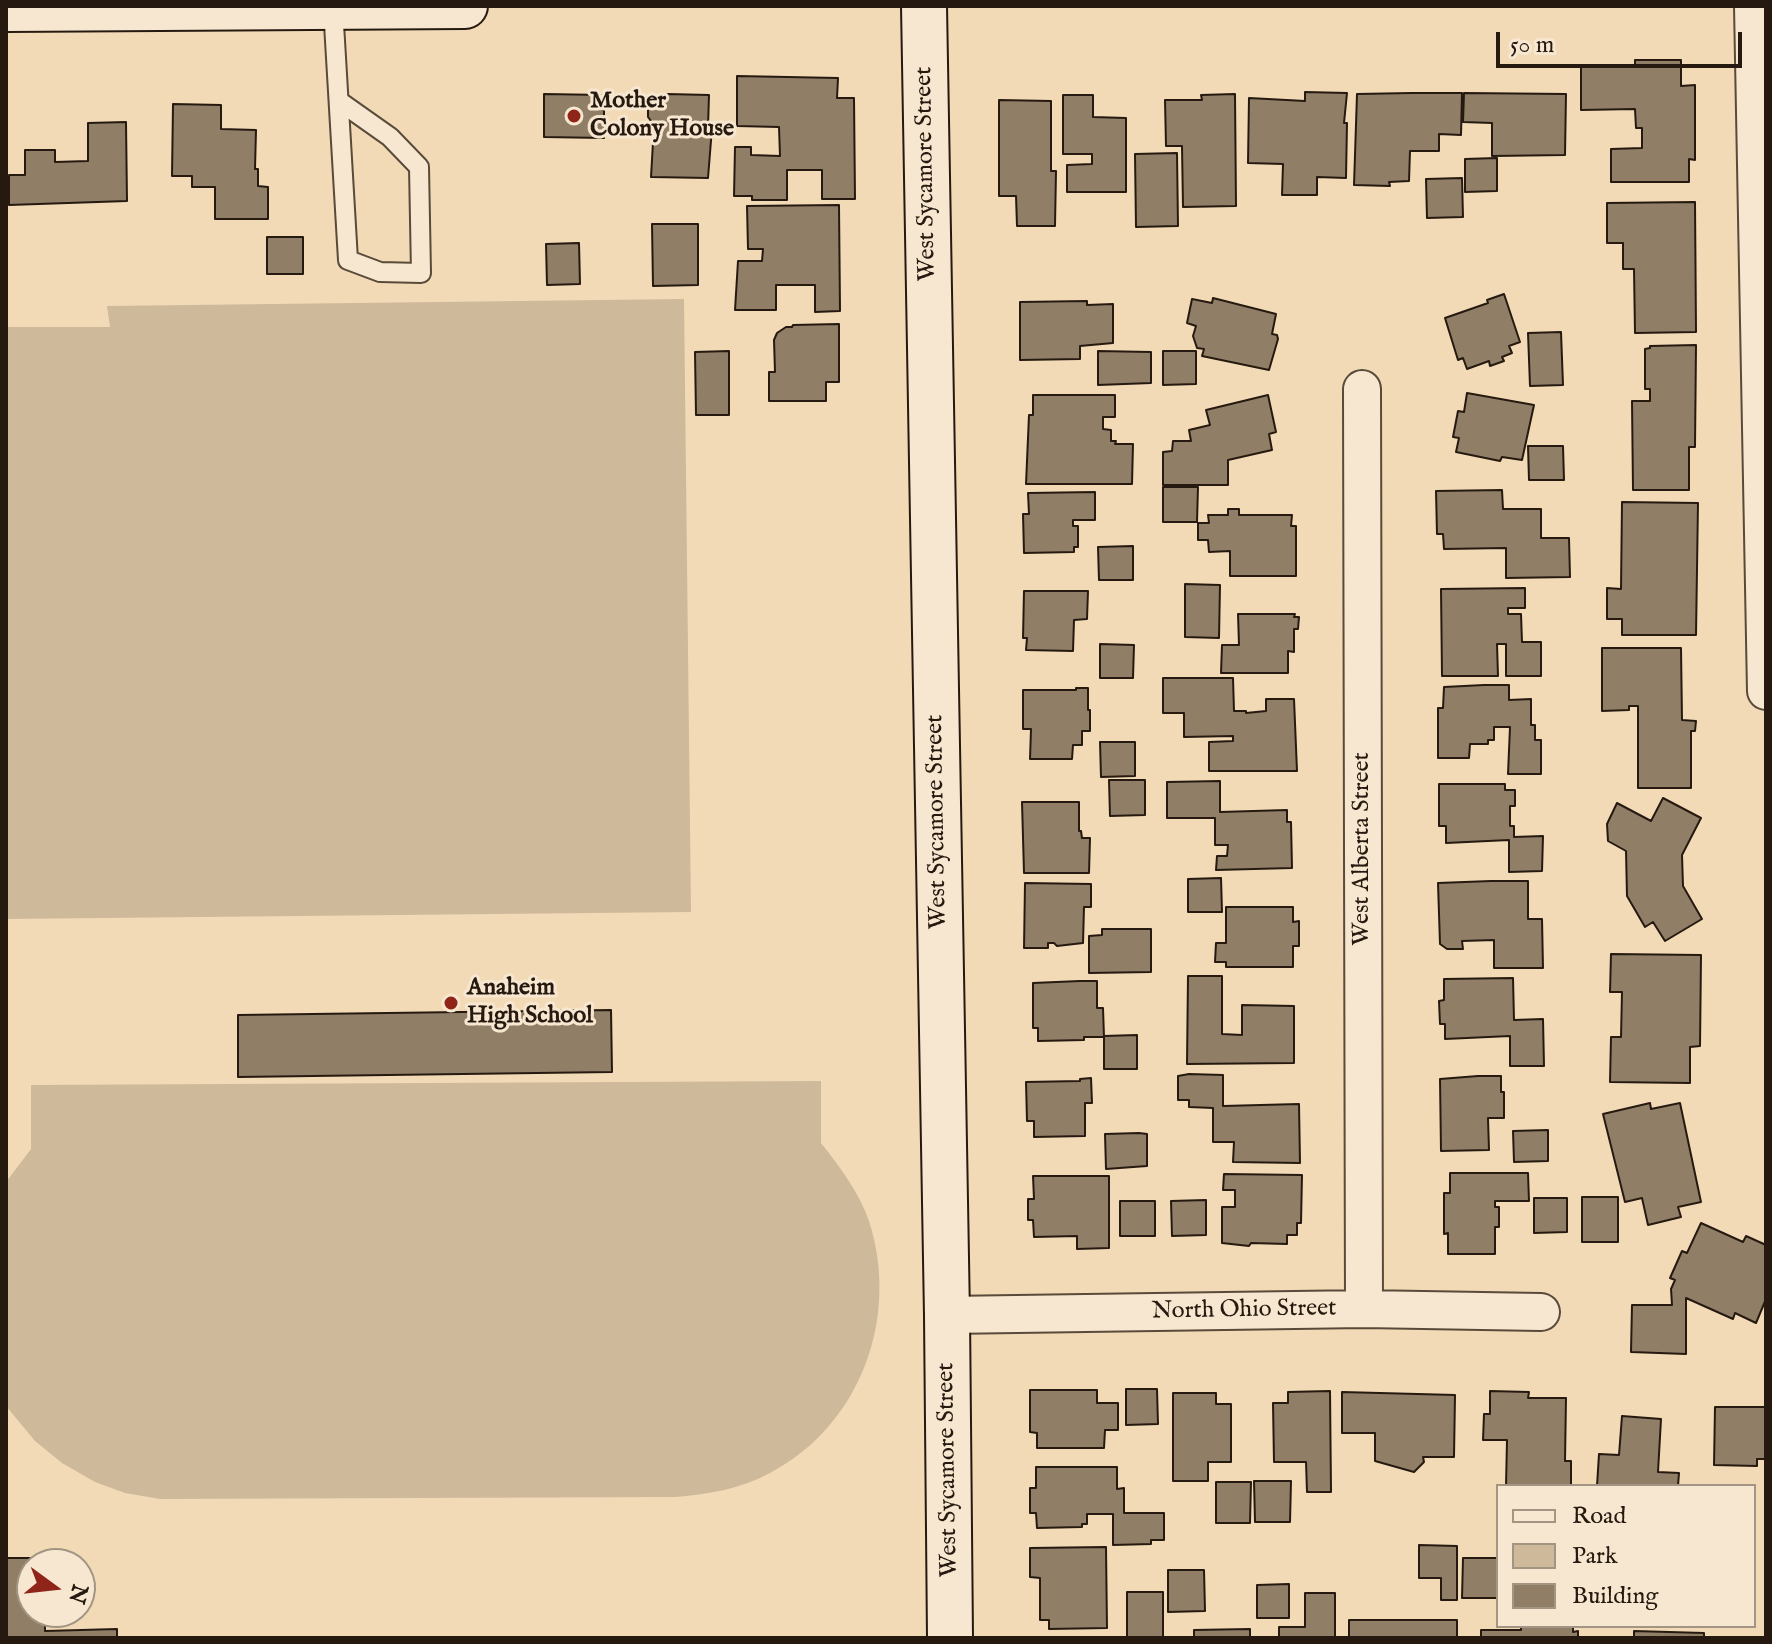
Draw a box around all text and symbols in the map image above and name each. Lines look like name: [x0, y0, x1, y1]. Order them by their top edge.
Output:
scale bar: [1500, 16, 1746, 66]
text: 50 m: [1510, 30, 1554, 61]
street label: West Sycamore Street: [911, 66, 943, 282]
place label: Mother Colony House: [590, 88, 734, 144]
marker: Mother Colony House: [565, 107, 583, 125]
street label: West Sycamore Street: [922, 714, 954, 930]
street label: West Alberta Street: [1349, 752, 1377, 946]
place label: Anaheim High School: [467, 975, 593, 1031]
marker: Anaheim High School: [442, 994, 460, 1012]
street label: North Ohio Street: [1151, 1295, 1337, 1327]
street label: West Sycamore Street: [933, 1362, 965, 1578]
legend: [1496, 1484, 1756, 1628]
text: Road: [1572, 1501, 1626, 1532]
text: Park: [1572, 1541, 1618, 1572]
north arrow: [16, 1548, 96, 1628]
text: N: [61, 1581, 93, 1607]
text: Building: [1572, 1581, 1658, 1612]

